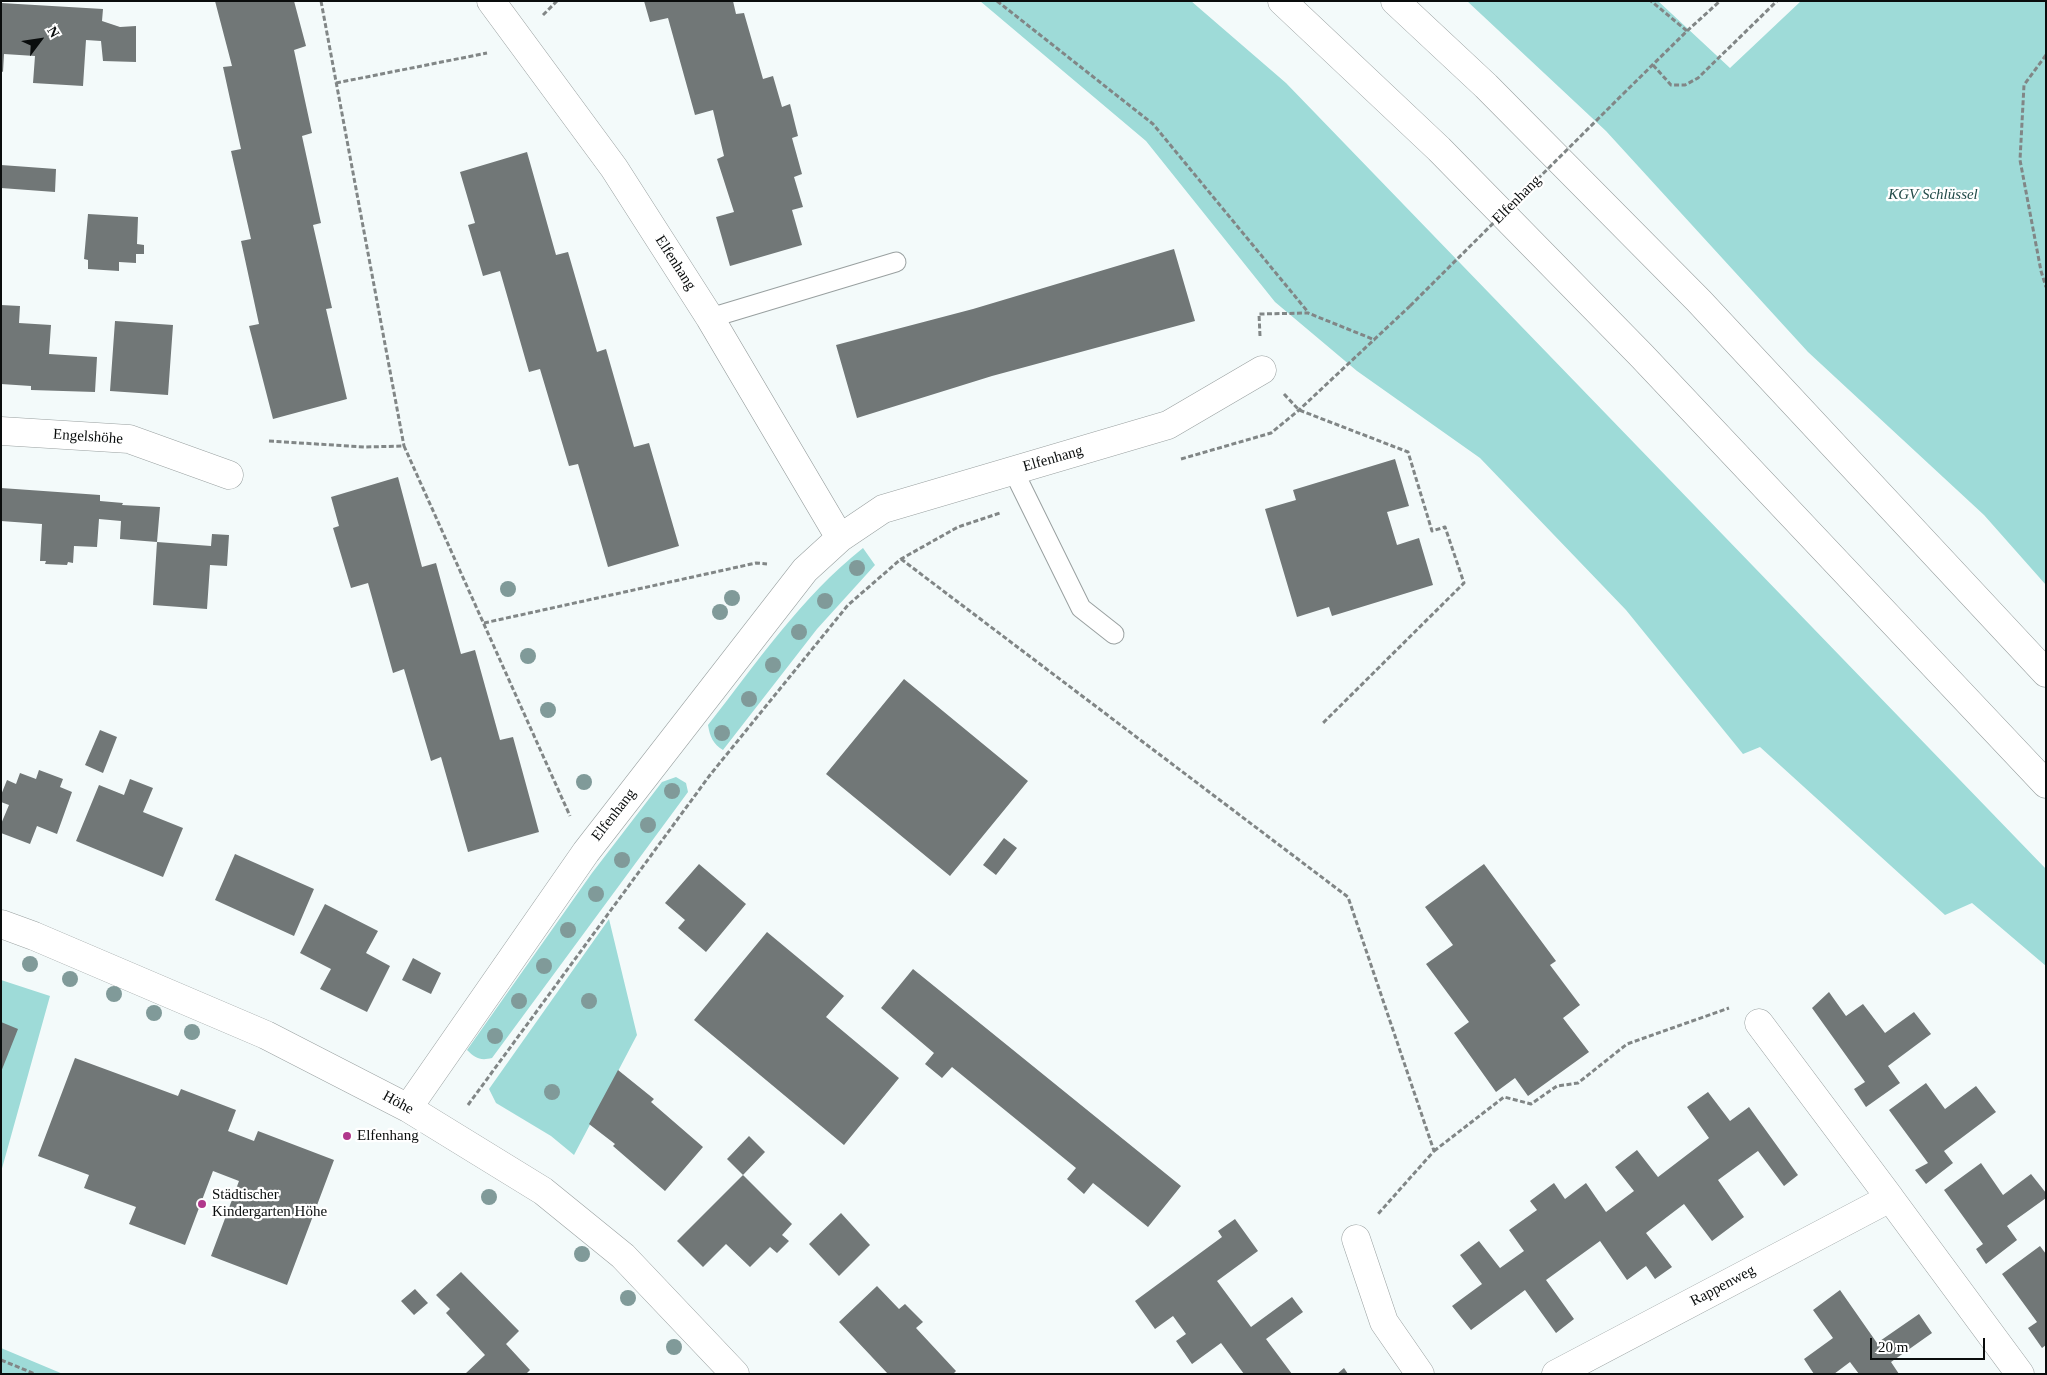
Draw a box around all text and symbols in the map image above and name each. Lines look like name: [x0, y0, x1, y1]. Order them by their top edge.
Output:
north arrow: [15, 15, 65, 65]
text: N: [44, 24, 62, 40]
street label: Elfenhang: [1489, 172, 1545, 228]
park label: KGV Schlüssel: [1888, 186, 1978, 204]
street label: Elfenhang: [651, 232, 699, 294]
street label: Engelshöhe: [52, 426, 124, 448]
street label: Elfenhang: [1021, 442, 1085, 476]
street label: Elfenhang: [588, 785, 640, 845]
street label: Höhe: [379, 1087, 417, 1119]
place label: Elfenhang: [357, 1127, 419, 1145]
marker: Elfenhang: [341, 1130, 353, 1142]
place label: Städtischer Kindergarten Höhe: [212, 1186, 327, 1221]
marker: Städtischer Kindergarten Höhe: [196, 1198, 208, 1210]
street label: Rappenweg: [1688, 1261, 1758, 1311]
scale bar: [1872, 1328, 1987, 1360]
text: 20 m: [1878, 1339, 1908, 1355]

